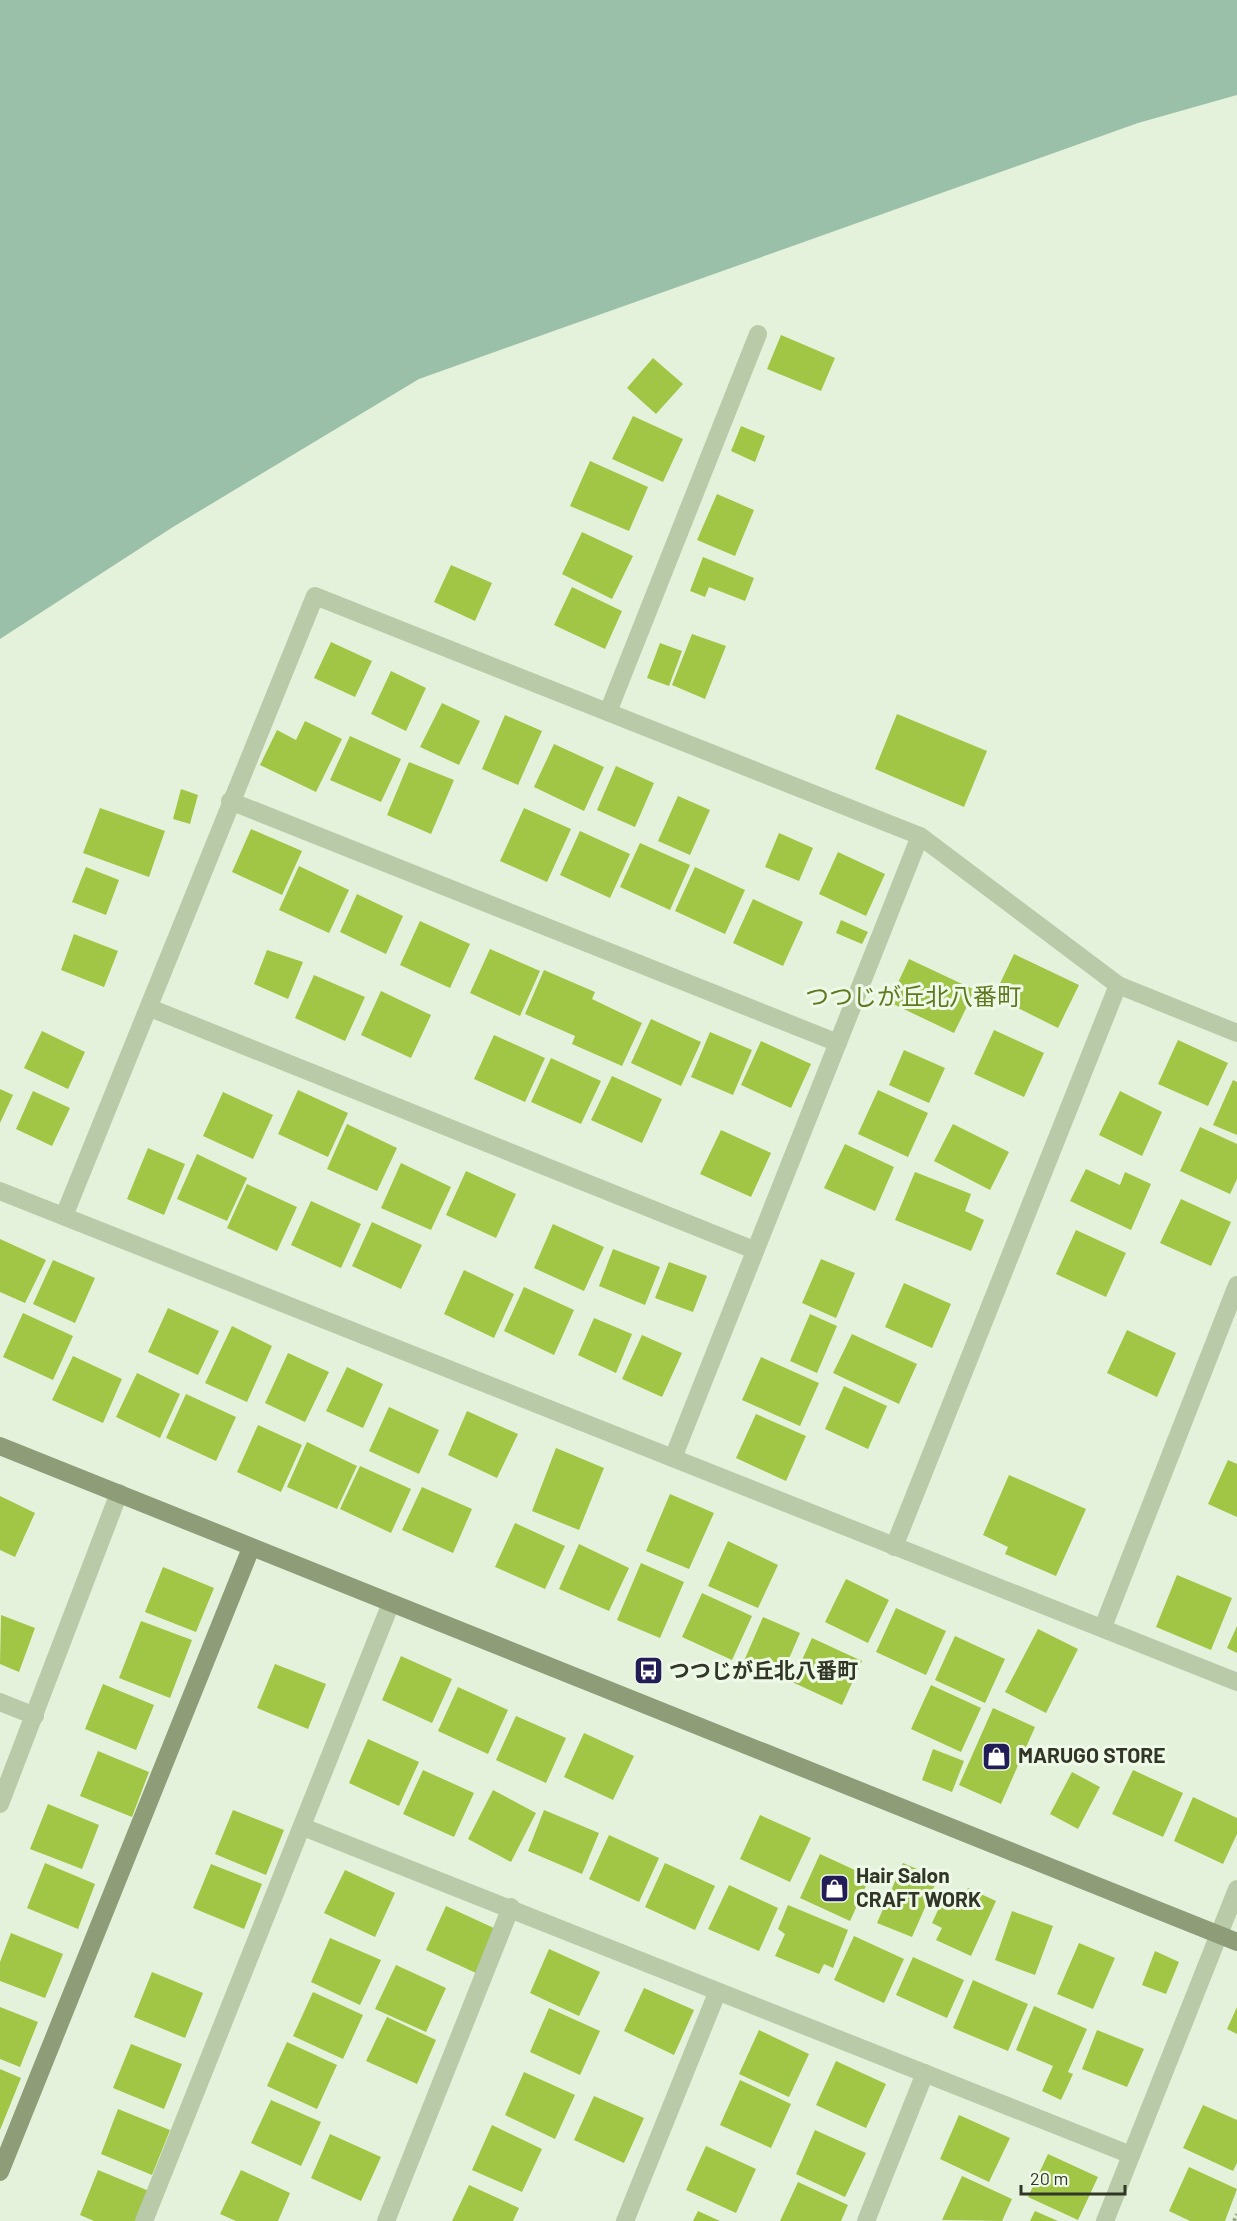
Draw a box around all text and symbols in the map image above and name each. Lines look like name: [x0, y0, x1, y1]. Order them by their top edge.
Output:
district label: つつじが丘北八番町: [805, 981, 1021, 1010]
bus stop icon: つつじが丘北八番町: [632, 1655, 664, 1687]
place label: つつじが丘北八番町: [669, 1657, 858, 1682]
shop icon: MARUGO STORE: [981, 1740, 1013, 1772]
place label: MARUGO STORE: [1018, 1742, 1165, 1767]
place label: Hair Salon CRAFT WORK: [856, 1862, 981, 1911]
shop icon: Hair Salon CRAFT WORK: [819, 1872, 851, 1904]
scale bar: [1021, 2158, 1124, 2196]
text: 20 m: [1030, 2167, 1068, 2189]

